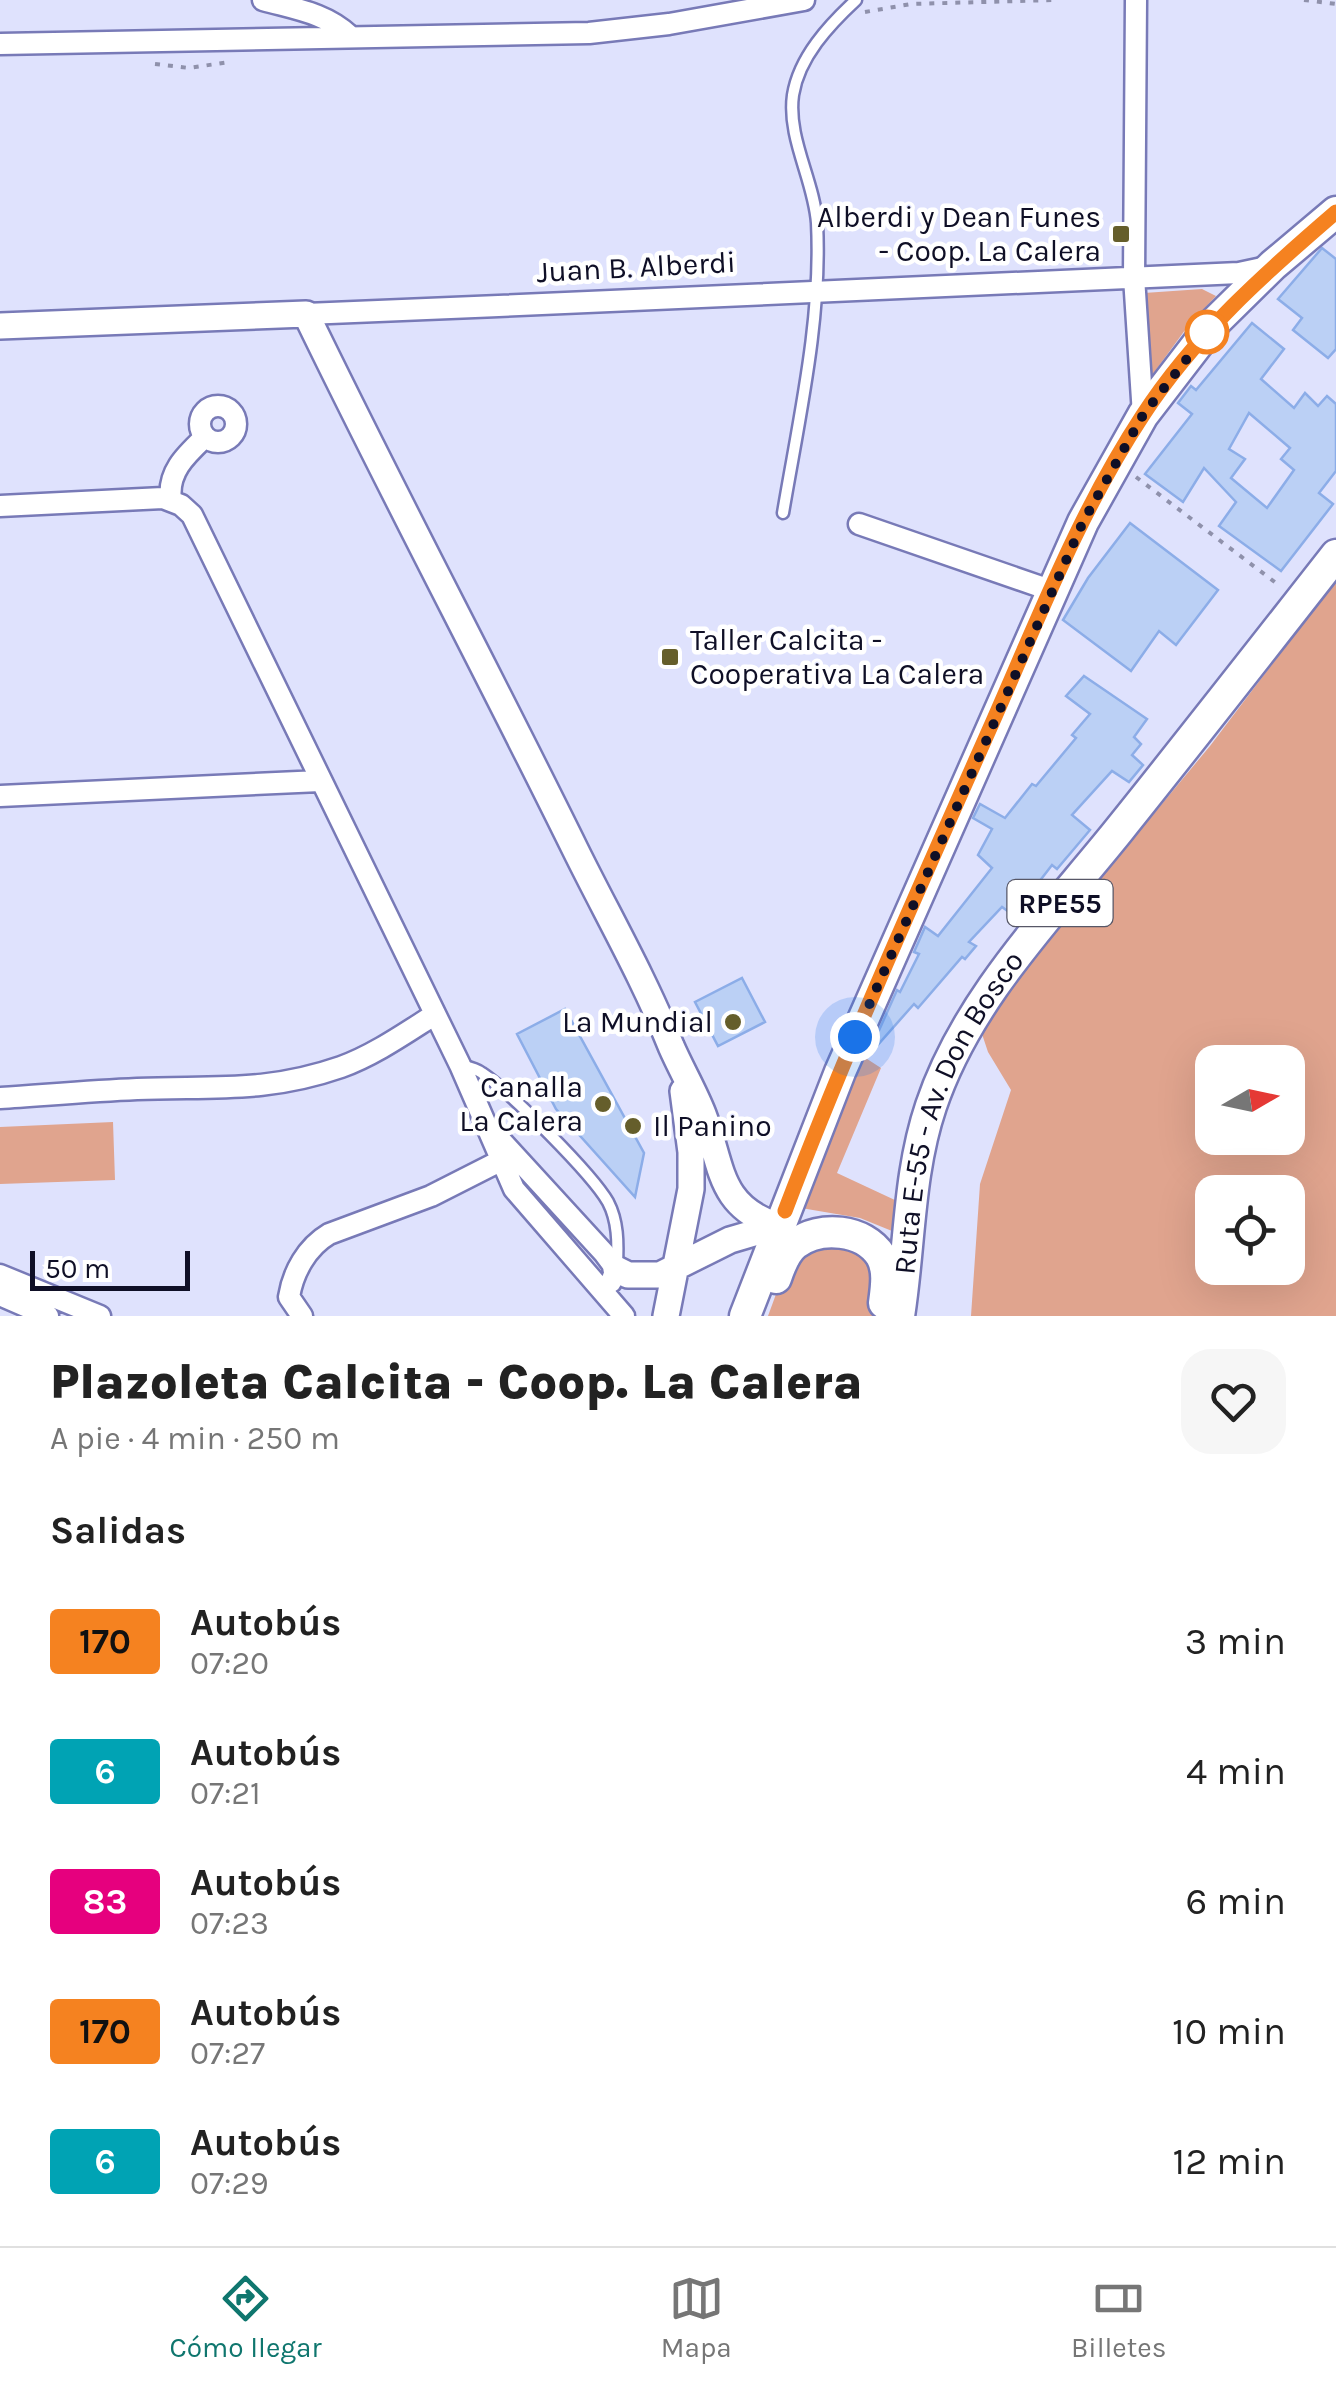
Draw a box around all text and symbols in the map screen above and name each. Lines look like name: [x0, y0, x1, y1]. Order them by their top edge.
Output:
place label: Alberdi y Dean Funes - Coop. La Calera: [817, 199, 1101, 269]
marker: Alberdi y Dean Funes - Coop. La Calera: [1110, 223, 1132, 245]
street label: Juan B. Alberdi: [535, 244, 737, 290]
unlabelled marker: [1186, 311, 1228, 353]
place label: Taller Calcita - Cooperativa La Calera: [690, 622, 984, 692]
marker: Taller Calcita - Cooperativa La Calera: [659, 646, 681, 668]
road number: RPE55: [1008, 880, 1112, 926]
street label: Ruta E-55 - Av. Don Bosco: [886, 944, 1031, 1276]
place label: La Mundial: [562, 1004, 713, 1040]
marker: La Mundial: [722, 1011, 744, 1033]
your location: [830, 1012, 880, 1062]
north arrow: [1195, 1045, 1305, 1155]
map controls: [1195, 1045, 1305, 1285]
place label: Canalla La Calera: [459, 1069, 583, 1139]
marker: Canalla La Calera: [592, 1093, 614, 1115]
place label: Il Panino: [653, 1108, 772, 1144]
marker: Il Panino: [622, 1115, 644, 1137]
button: locate: [1195, 1175, 1305, 1285]
scale bar: [30, 1246, 190, 1290]
text: 50 m: [45, 1252, 110, 1285]
button: heart: [1181, 1349, 1286, 1454]
text: Plazoleta Calcita - Coop. La Calera: [50, 1354, 863, 1410]
text: A pie · 4 min · 250 m: [50, 1420, 340, 1457]
text: Salidas: [50, 1508, 186, 1553]
text: Autobús: [190, 1600, 341, 1645]
text: 3 min: [1185, 1619, 1286, 1664]
text: 170: [79, 1621, 131, 1662]
text: 07:20: [190, 1645, 269, 1682]
text: Autobús: [190, 1730, 341, 1775]
text: 4 min: [1186, 1749, 1286, 1794]
text: 6: [94, 1751, 116, 1792]
text: 07:21: [190, 1775, 261, 1812]
text: Autobús: [190, 1860, 341, 1905]
text: 6 min: [1185, 1879, 1286, 1924]
text: 83: [83, 1881, 127, 1922]
text: 07:23: [190, 1905, 269, 1942]
text: Autobús: [190, 1990, 341, 2035]
text: 10 min: [1172, 2009, 1286, 2054]
text: 170: [79, 2011, 131, 2052]
text: 07:27: [190, 2035, 265, 2072]
text: Autobús: [190, 2120, 341, 2165]
text: 12 min: [1173, 2139, 1286, 2184]
text: 6: [94, 2141, 116, 2182]
text: 07:29: [190, 2165, 269, 2202]
tab: Cómo llegar: [170, 2271, 322, 2364]
tab: Mapa: [661, 2271, 732, 2364]
tab: Billetes: [1071, 2271, 1166, 2364]

